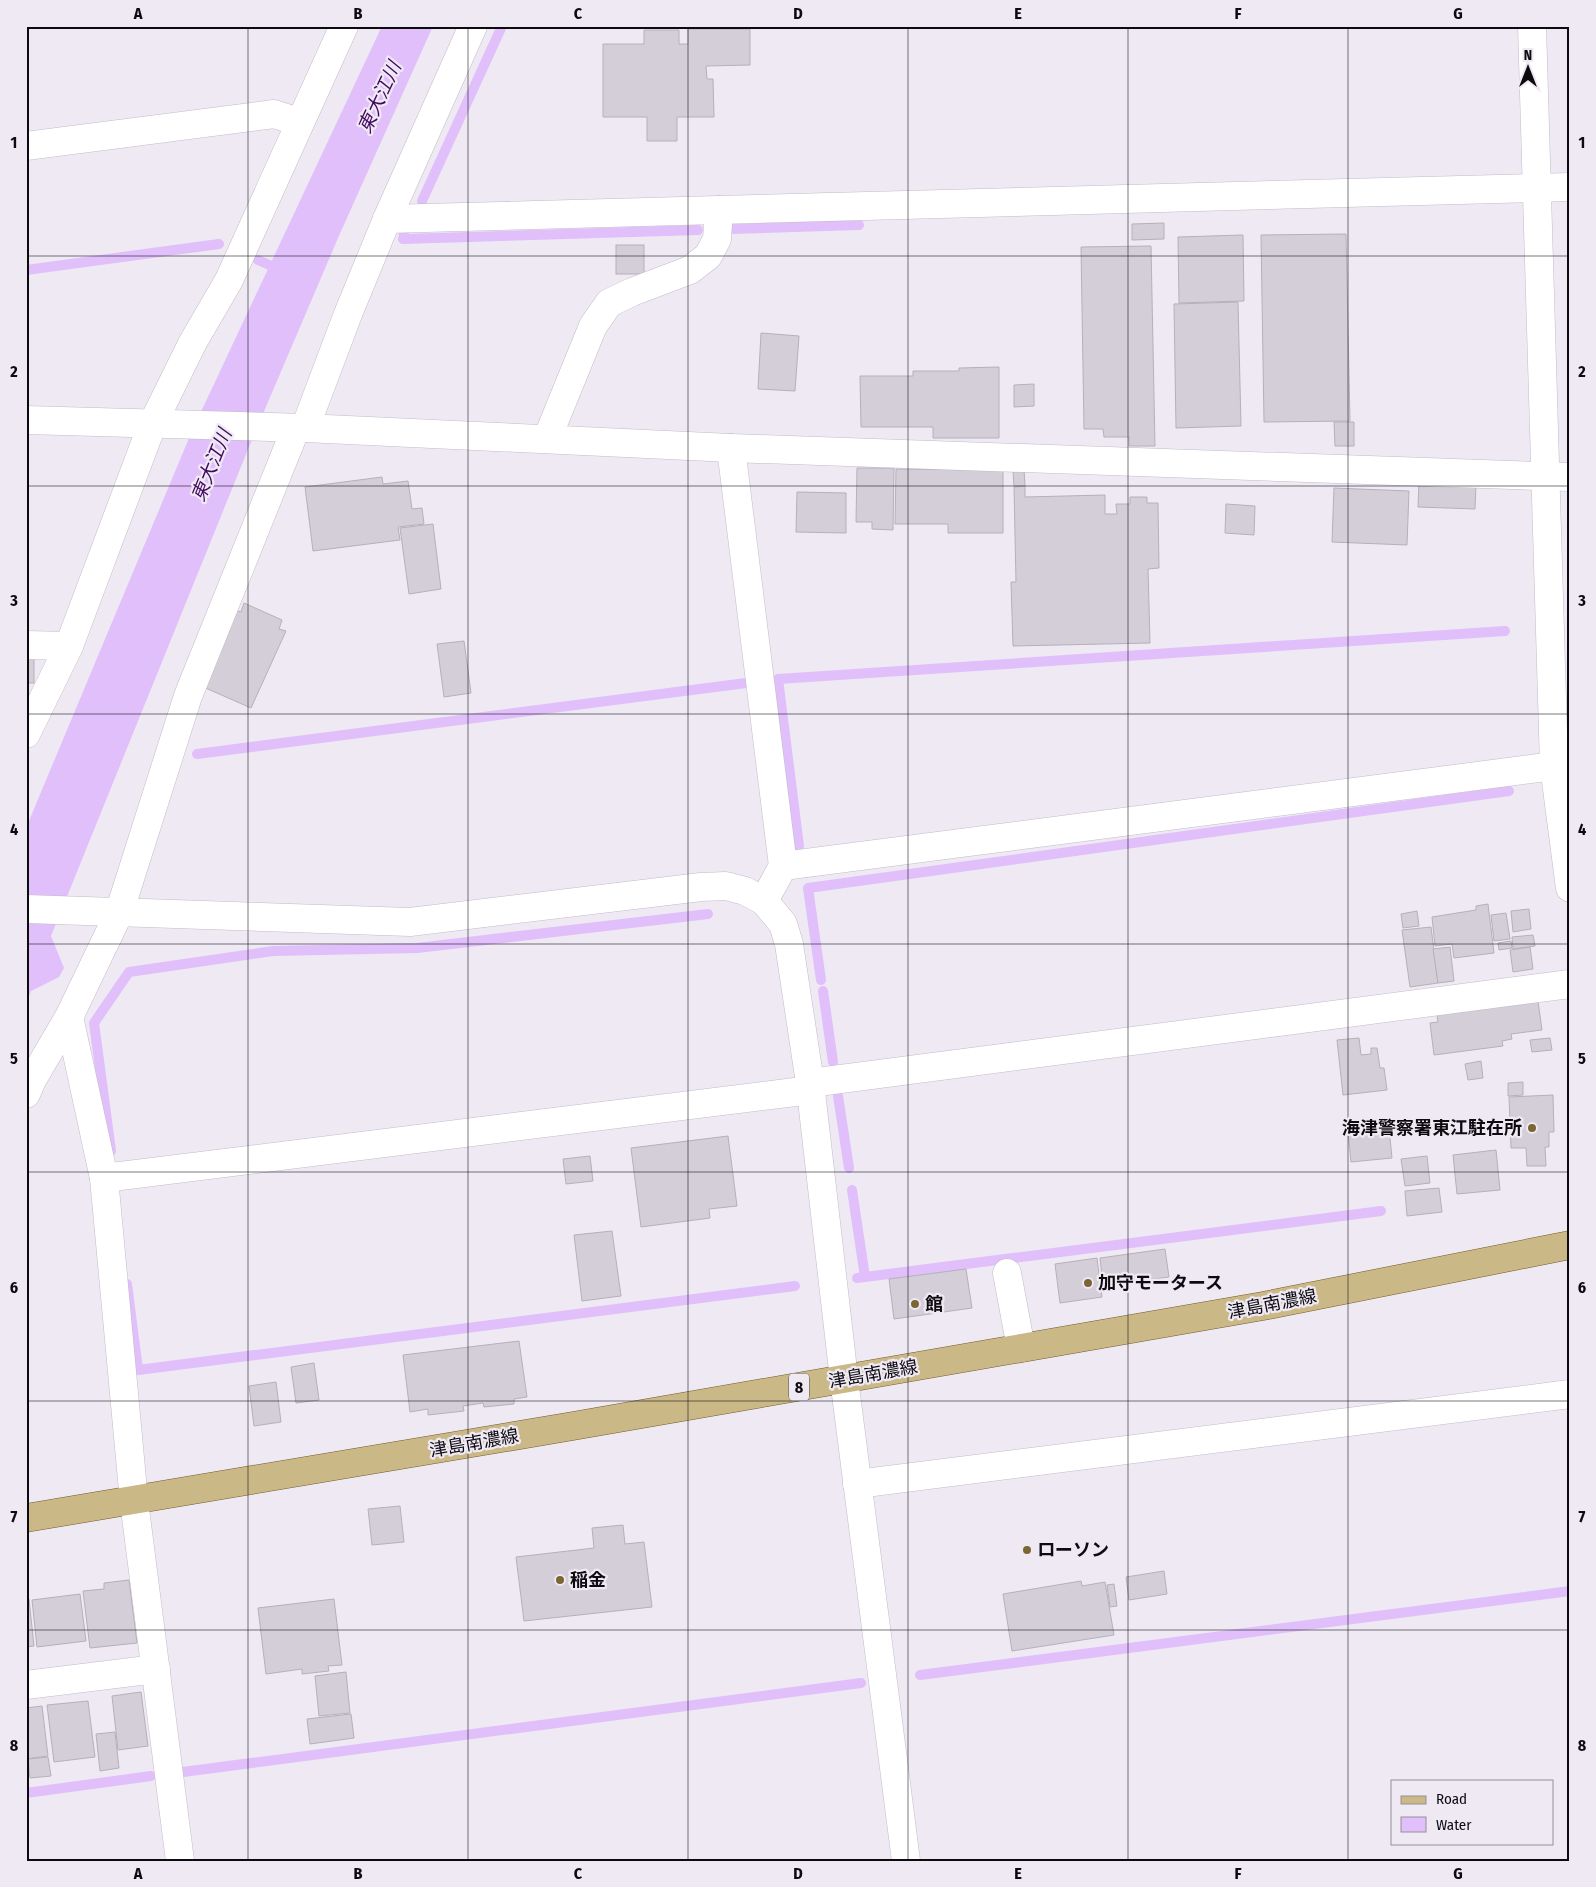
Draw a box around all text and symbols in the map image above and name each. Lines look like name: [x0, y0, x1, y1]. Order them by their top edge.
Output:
text: A: [133, 4, 143, 23]
text: B: [354, 4, 363, 23]
text: C: [574, 4, 583, 23]
text: D: [793, 4, 803, 23]
text: E: [1014, 4, 1022, 23]
text: F: [1234, 4, 1242, 23]
text: G: [1453, 4, 1463, 23]
north arrow: [1504, 42, 1554, 92]
text: N: [1524, 47, 1532, 64]
water label: 東大江川: [353, 56, 407, 137]
text: 1: [11, 133, 17, 152]
text: 1: [1579, 133, 1585, 152]
text: 2: [9, 362, 18, 381]
text: 2: [1577, 362, 1586, 381]
water label: 東大江川: [187, 424, 237, 505]
text: 3: [9, 591, 18, 610]
text: 3: [1577, 591, 1586, 610]
text: 4: [10, 820, 18, 839]
text: 4: [1578, 820, 1586, 839]
text: 5: [10, 1049, 18, 1068]
text: 5: [1578, 1049, 1586, 1068]
place label: 海津警察署東江駐在所: [1342, 1117, 1522, 1139]
marker: 海津警察署東江駐在所: [1526, 1122, 1538, 1134]
place label: 加守モータース: [1098, 1272, 1223, 1294]
marker: 加守モータース: [1082, 1277, 1094, 1289]
text: 6: [10, 1278, 18, 1297]
text: 6: [1578, 1278, 1586, 1297]
street label: 津島南濃線: [1226, 1285, 1318, 1323]
place label: 館: [925, 1293, 943, 1315]
marker: 館: [909, 1298, 921, 1310]
street label: 津島南濃線: [827, 1355, 919, 1393]
road number: 8: [789, 1374, 809, 1400]
street label: 津島南濃線: [428, 1424, 520, 1462]
text: 7: [11, 1507, 18, 1526]
text: 7: [1579, 1507, 1586, 1526]
place label: ローソン: [1037, 1539, 1109, 1561]
marker: ローソン: [1021, 1544, 1033, 1556]
place label: 稲金: [570, 1569, 606, 1591]
marker: 稲金: [554, 1574, 566, 1586]
text: 8: [10, 1736, 19, 1755]
text: 8: [1578, 1736, 1587, 1755]
legend: [1391, 1780, 1554, 1844]
text: Road: [1436, 1790, 1467, 1808]
text: Water: [1436, 1816, 1472, 1834]
text: A: [133, 1864, 143, 1883]
text: B: [354, 1864, 363, 1883]
text: C: [574, 1864, 583, 1883]
text: D: [793, 1864, 803, 1883]
text: E: [1014, 1864, 1022, 1883]
text: F: [1234, 1864, 1242, 1883]
text: G: [1453, 1864, 1463, 1883]

